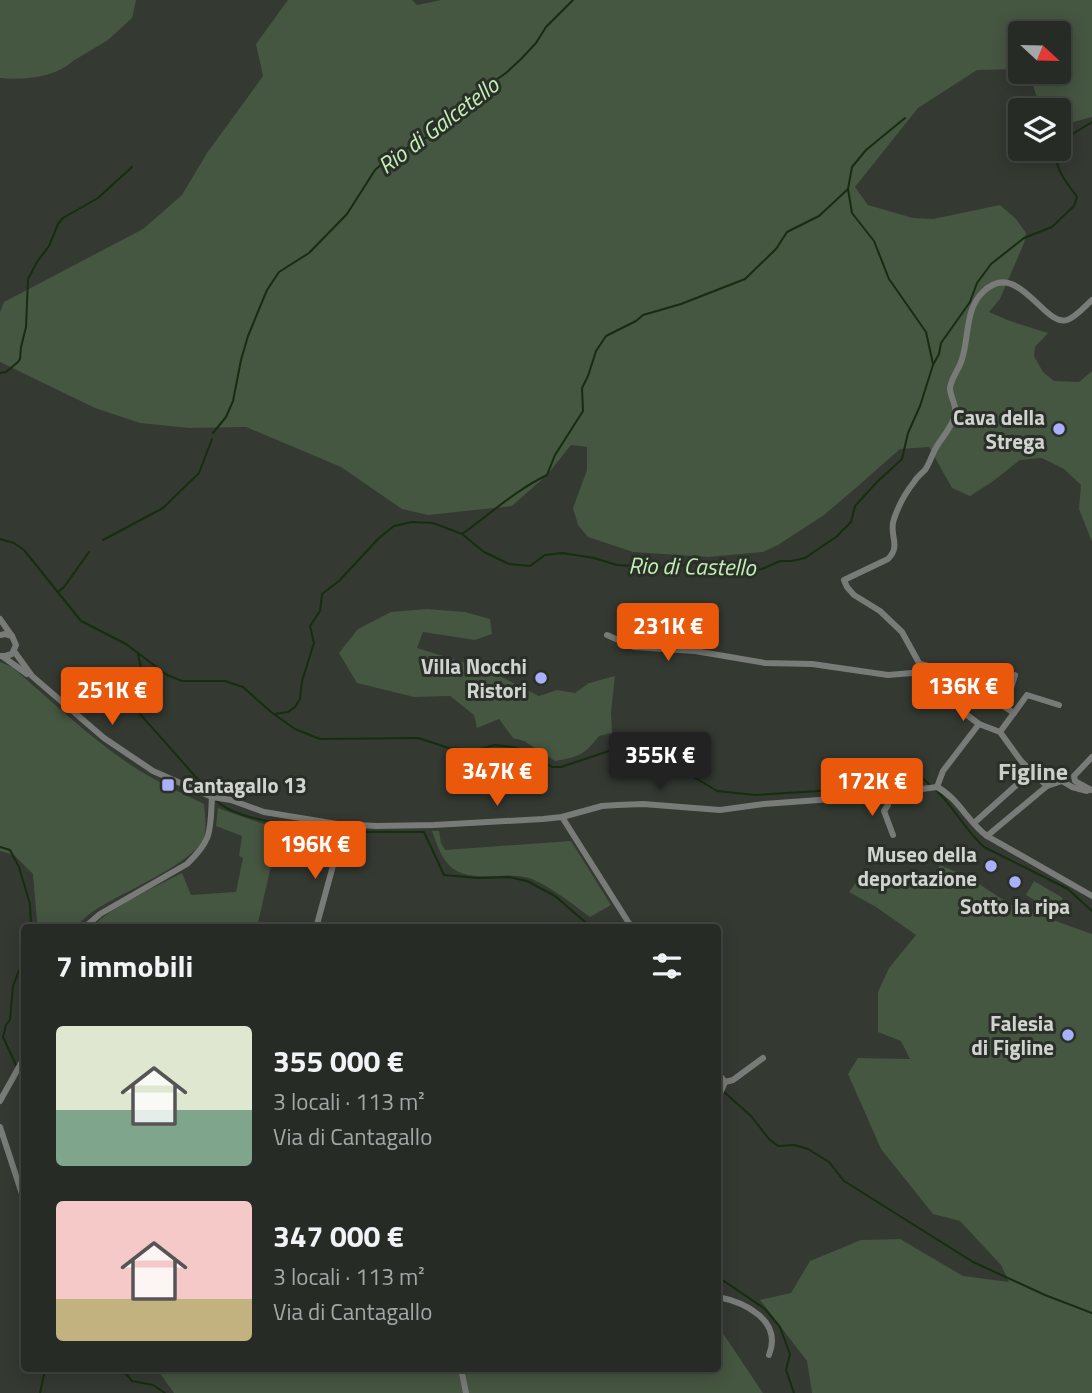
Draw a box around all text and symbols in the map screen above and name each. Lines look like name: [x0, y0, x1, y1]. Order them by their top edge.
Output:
north arrow: [1008, 21, 1071, 84]
map controls: [1008, 21, 1071, 161]
water label: Rio di Galcetello: [370, 67, 507, 182]
button: layers: [1008, 98, 1071, 161]
place label: Cava della Strega: [953, 401, 1045, 457]
marker: Cava della Strega: [1051, 421, 1067, 437]
water label: Rio di Castello: [628, 547, 757, 585]
pin: 231K €: [611, 604, 725, 663]
text: 231K €: [633, 608, 703, 643]
place label: Villa Nocchi Ristori: [421, 650, 527, 706]
pin: 136K €: [906, 664, 1020, 723]
pin: 251K €: [55, 668, 169, 727]
text: 136K €: [928, 668, 998, 703]
marker: Villa Nocchi Ristori: [533, 670, 549, 686]
text: 251K €: [77, 672, 147, 707]
pin: 355K €: [603, 732, 717, 792]
text: 355K €: [625, 737, 695, 772]
pin: 347K €: [440, 748, 554, 808]
text: 347K €: [462, 753, 532, 788]
district label: Figline: [998, 753, 1068, 789]
pin: 172K €: [815, 758, 929, 818]
text: 172K €: [837, 763, 907, 798]
place label: Cantagallo 13: [182, 769, 307, 801]
marker: Cantagallo 13: [160, 777, 176, 793]
pin: 196K €: [258, 822, 372, 881]
text: 196K €: [280, 826, 350, 861]
place label: Museo della deportazione: [858, 838, 977, 894]
marker: Museo della deportazione: [983, 858, 999, 874]
marker: Sotto la ripa: [1007, 874, 1023, 890]
place label: Sotto la ripa: [960, 890, 1070, 922]
text: 7 immobili: [56, 943, 193, 989]
icon: filters: [648, 947, 686, 985]
place label: Falesia di Figline: [971, 1007, 1054, 1063]
marker: Falesia di Figline: [1060, 1027, 1076, 1043]
text: 355 000 €: [273, 1038, 404, 1084]
icon: home: [112, 1054, 196, 1138]
text: 3 locali · 113 m²: [273, 1084, 425, 1119]
text: Via di Cantagallo: [273, 1119, 432, 1154]
text: 347 000 €: [273, 1213, 404, 1259]
icon: home: [112, 1229, 196, 1313]
text: 3 locali · 113 m²: [273, 1259, 425, 1294]
text: Via di Cantagallo: [273, 1294, 432, 1329]

